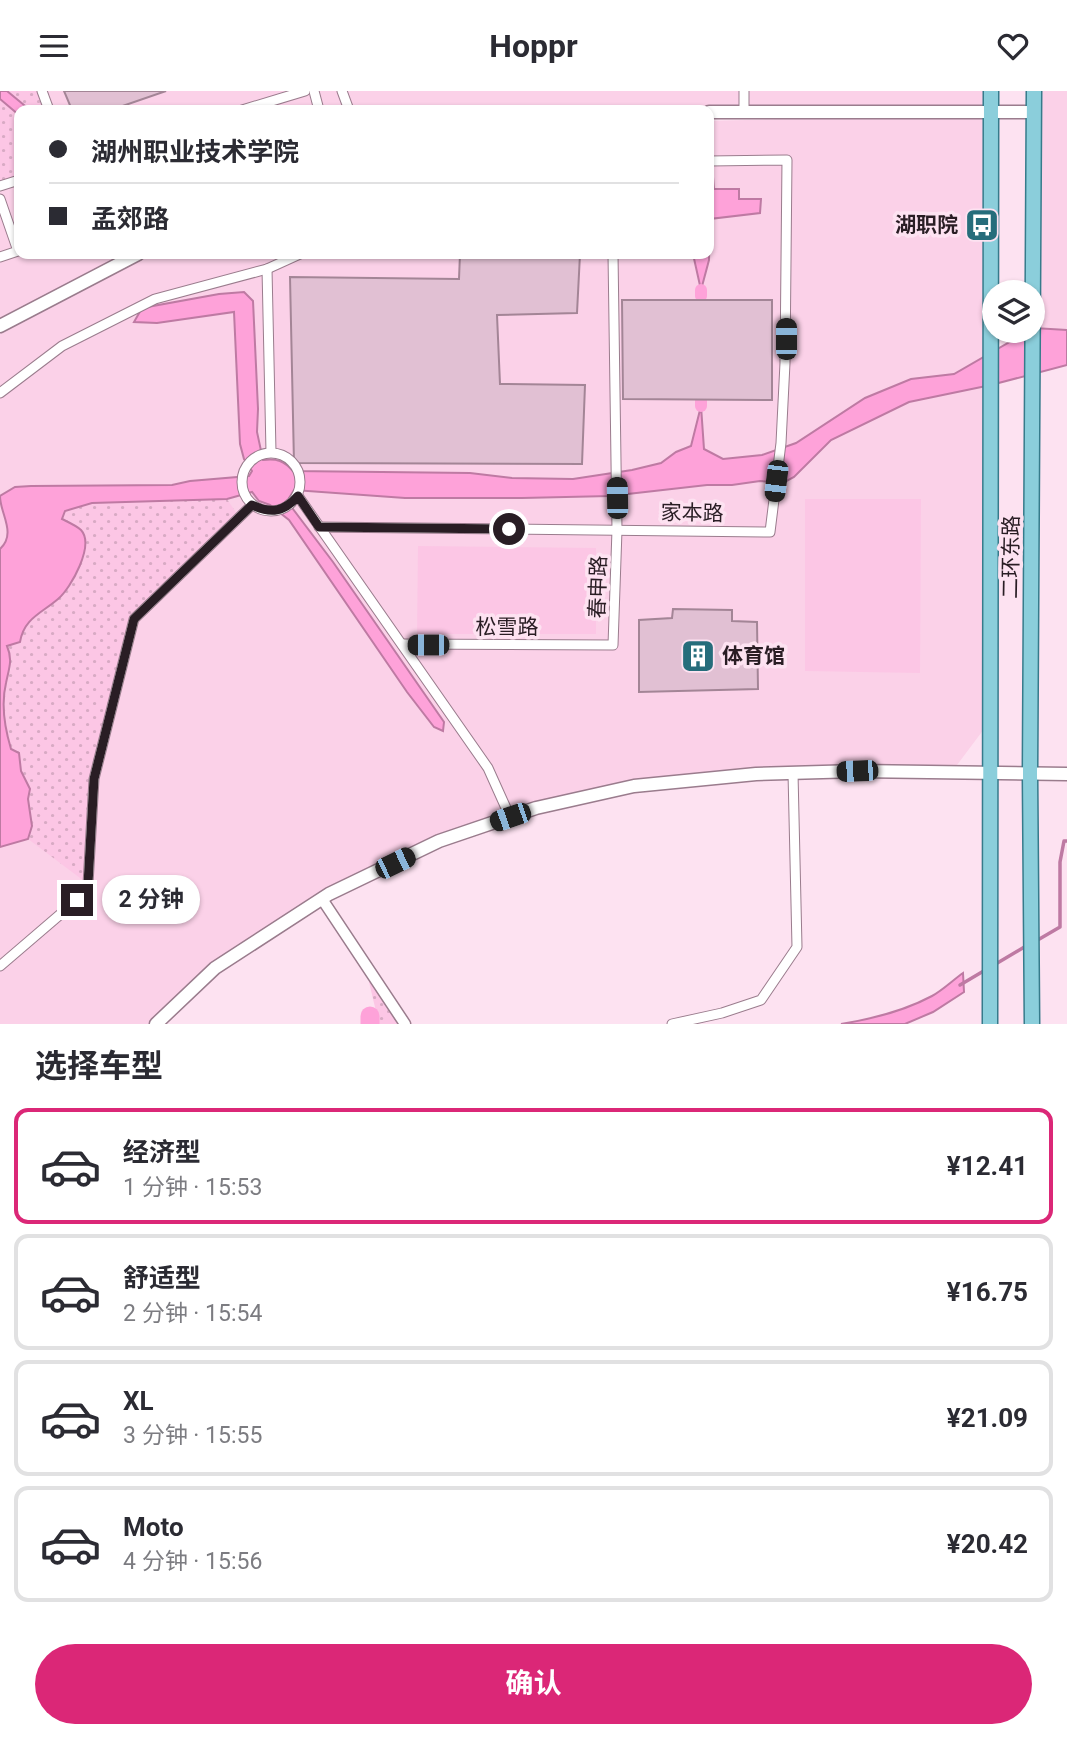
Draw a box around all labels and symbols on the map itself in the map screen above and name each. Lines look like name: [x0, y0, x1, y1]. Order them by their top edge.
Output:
bus stop icon: 湖职院: [963, 206, 1001, 244]
place label: 湖职院: [895, 213, 958, 237]
car: [776, 318, 797, 360]
car: [764, 459, 789, 503]
car: [607, 477, 628, 519]
street label: 家本路: [660, 500, 724, 526]
route start: [493, 513, 525, 545]
street label: 二环东路: [998, 515, 1024, 599]
street label: 春申路: [585, 555, 611, 619]
street label: 松雪路: [476, 615, 539, 639]
car: [408, 635, 450, 656]
building icon: 体育馆: [679, 637, 717, 675]
place label: 体育馆: [722, 644, 785, 668]
car: [836, 760, 879, 782]
car: [487, 800, 534, 834]
car: [372, 844, 419, 882]
callout: 2 分钟: [102, 875, 200, 925]
route end: [61, 884, 93, 916]

